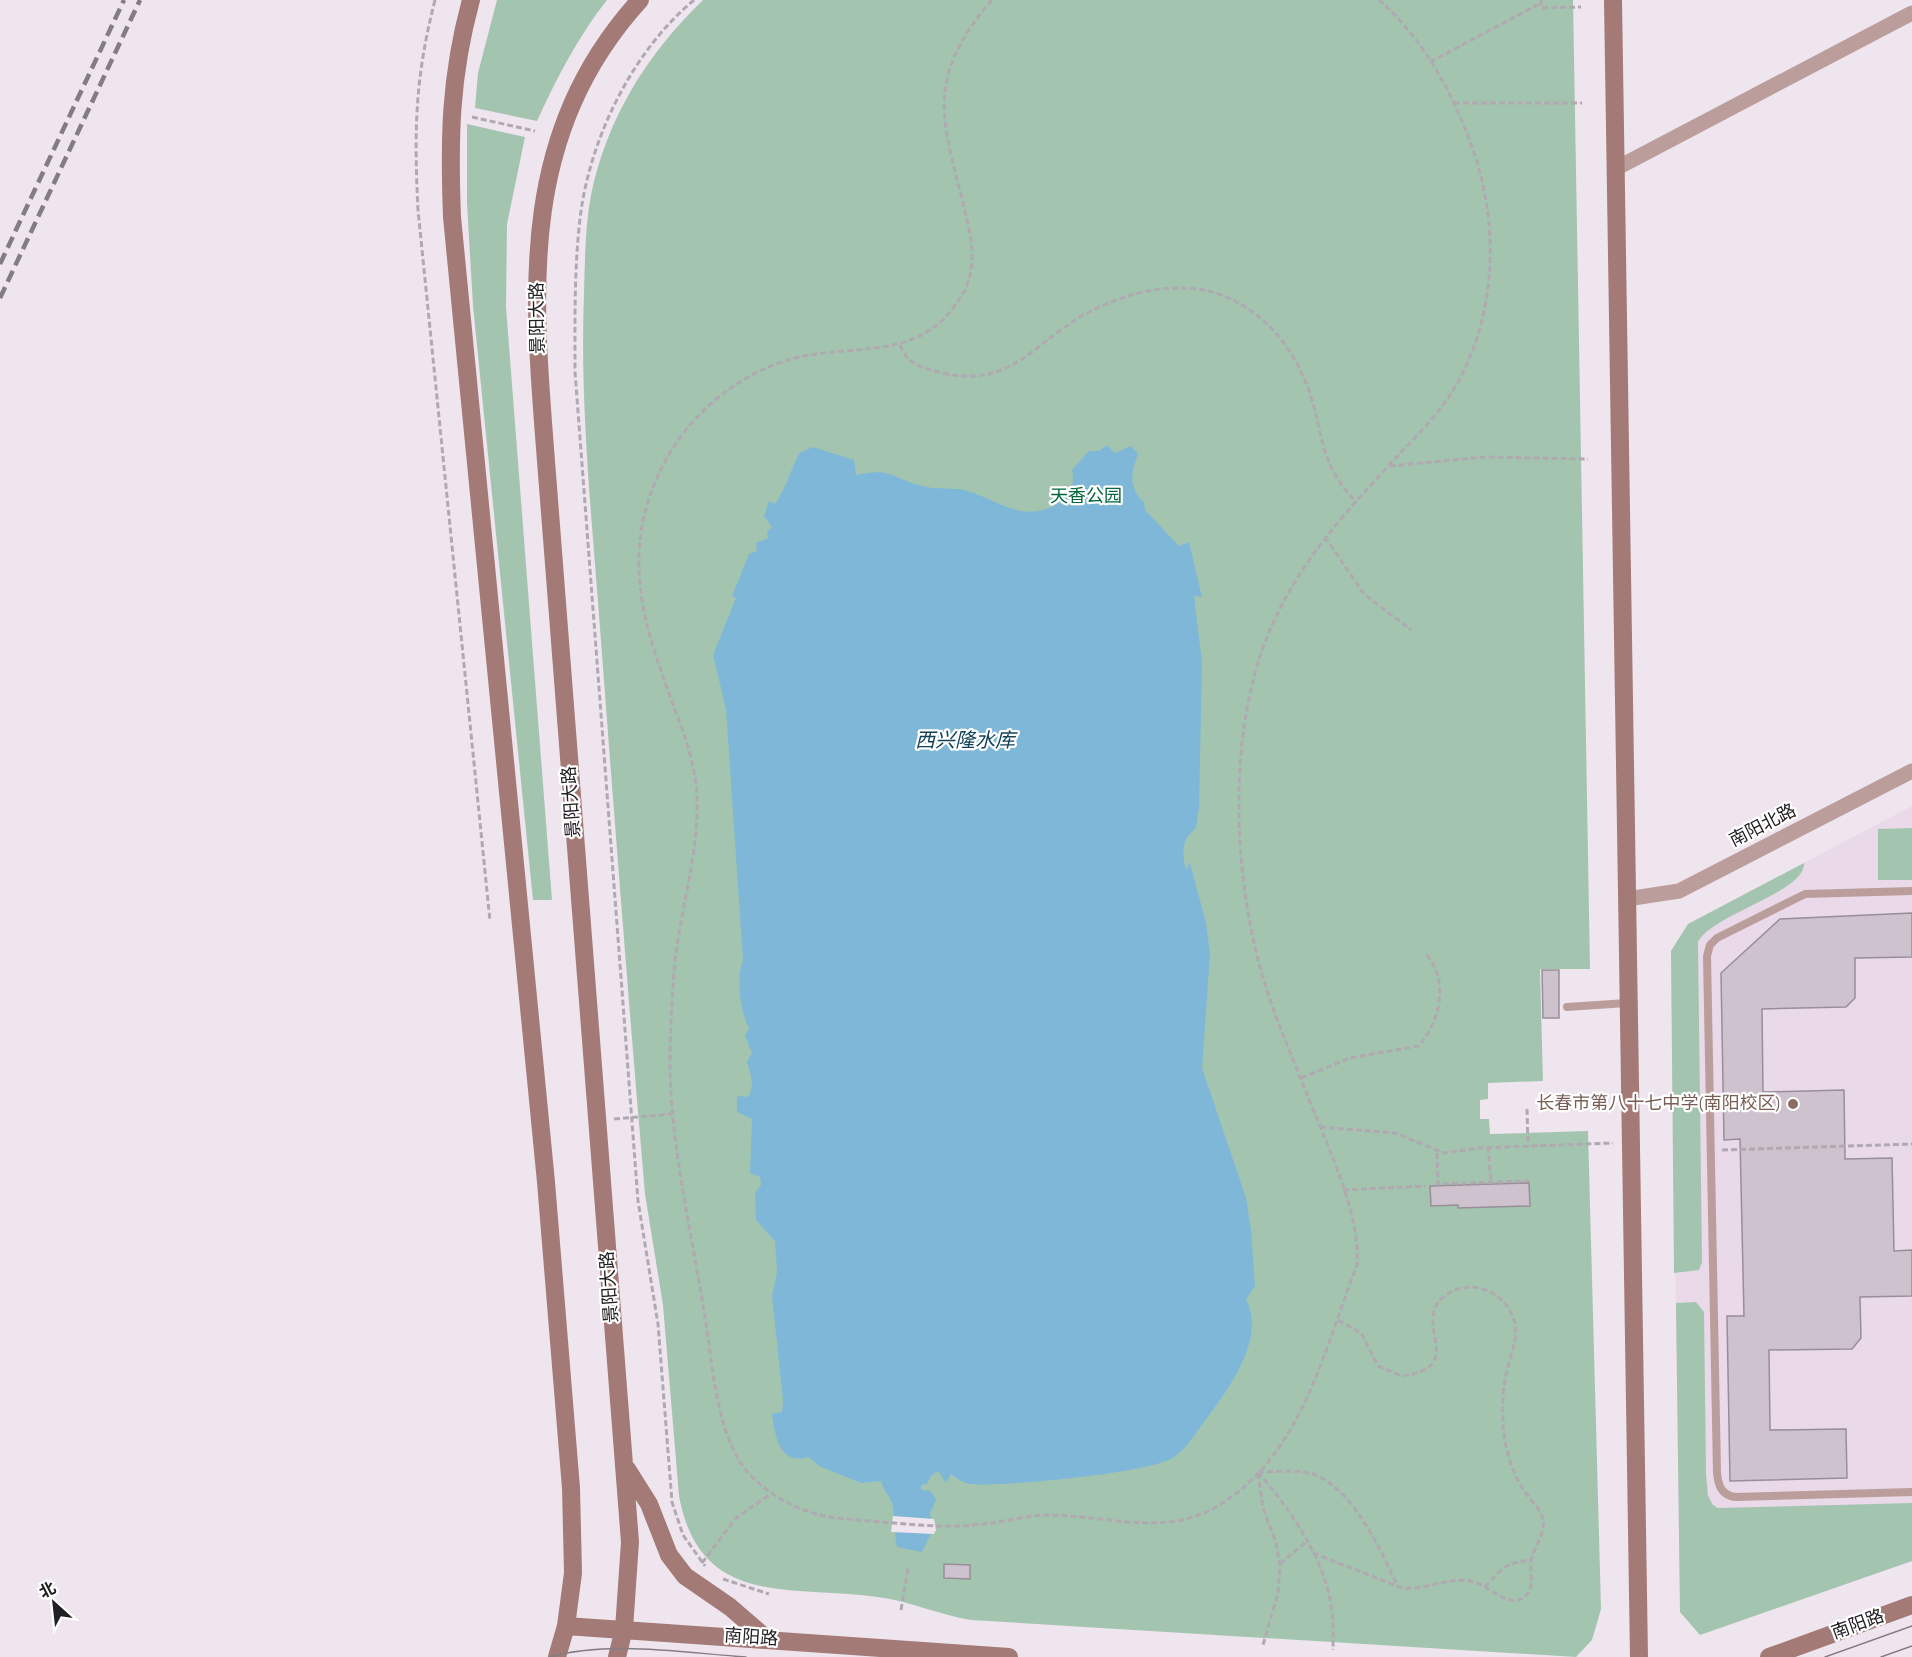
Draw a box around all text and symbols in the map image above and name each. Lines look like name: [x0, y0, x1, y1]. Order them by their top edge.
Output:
street label: 景阳大路: [526, 282, 548, 354]
park label: 天香公园: [1050, 486, 1122, 506]
water label: 西兴隆水库: [915, 730, 1018, 751]
street label: 景阳大路: [559, 765, 583, 839]
street label: 南阳北路: [1726, 800, 1799, 850]
place label: 长春市第八十七中学(南阳校区): [1536, 1093, 1781, 1113]
marker: 长春市第八十七中学(南阳校区): [1786, 1097, 1800, 1111]
street label: 景阳大路: [597, 1250, 621, 1324]
north arrow: [24, 1573, 84, 1633]
text: 北: [36, 1579, 58, 1601]
street label: 南阳路: [1829, 1605, 1886, 1643]
street label: 南阳路: [723, 1625, 779, 1649]

